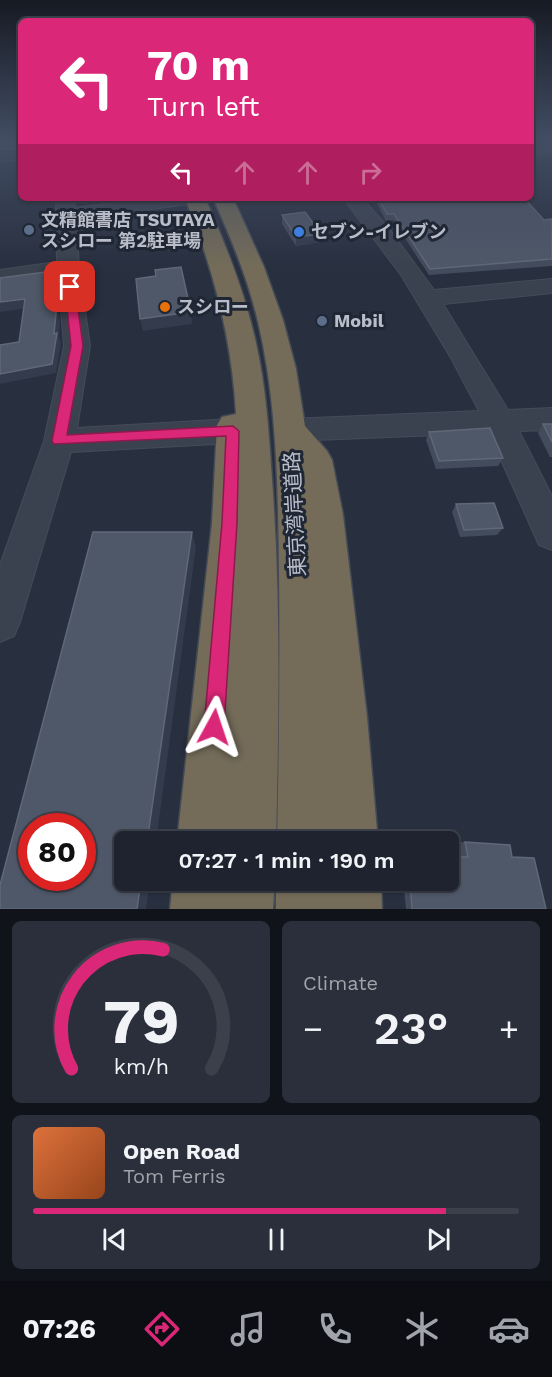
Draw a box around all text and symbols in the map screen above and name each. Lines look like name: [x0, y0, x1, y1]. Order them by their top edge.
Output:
text: 70 m: [147, 41, 250, 90]
icon: left: [48, 42, 126, 120]
text: Turn left: [147, 91, 259, 123]
icon: left: [165, 156, 198, 189]
icon: ahead: [228, 156, 261, 189]
icon: ahead: [291, 156, 324, 189]
icon: right: [354, 156, 387, 189]
place label: 文精館書店 TSUTAYA スシロー 第2駐車場: [41, 209, 216, 251]
place label: セブン-イレブン: [311, 221, 447, 242]
marker: 文精館書店 TSUTAYA スシロー 第2駐車場: [22, 223, 36, 237]
marker: セブン-イレブン: [292, 225, 306, 239]
pin: [44, 261, 95, 312]
icon: arrive: [53, 270, 86, 303]
place label: スシロー: [177, 296, 249, 317]
marker: スシロー: [158, 300, 172, 314]
place label: Mobil: [334, 310, 384, 331]
marker: Mobil: [315, 314, 329, 328]
street label: 東京湾岸道路: [279, 450, 310, 578]
position arrow: [182, 695, 246, 759]
speed limit sign: 80: [18, 813, 96, 891]
text: 07:27 · 1 min · 190 m: [178, 848, 395, 873]
text: Climate: [303, 971, 378, 995]
text: 79: [103, 985, 179, 1058]
text: 23°: [374, 1002, 448, 1055]
text: −: [303, 1009, 323, 1048]
text: +: [499, 1009, 519, 1048]
text: km/h: [113, 1054, 169, 1079]
text: Open Road: [123, 1139, 240, 1164]
text: Tom Ferris: [123, 1164, 226, 1188]
icon: previous: [98, 1223, 131, 1256]
icon: pause: [260, 1223, 293, 1256]
icon: next: [422, 1223, 455, 1256]
icon: directions: [141, 1308, 183, 1350]
icon: music: [227, 1308, 269, 1350]
icon: phone: [314, 1308, 356, 1350]
icon: climate: [401, 1308, 443, 1350]
icon: car: [488, 1308, 530, 1350]
text: 07:26: [22, 1313, 96, 1345]

